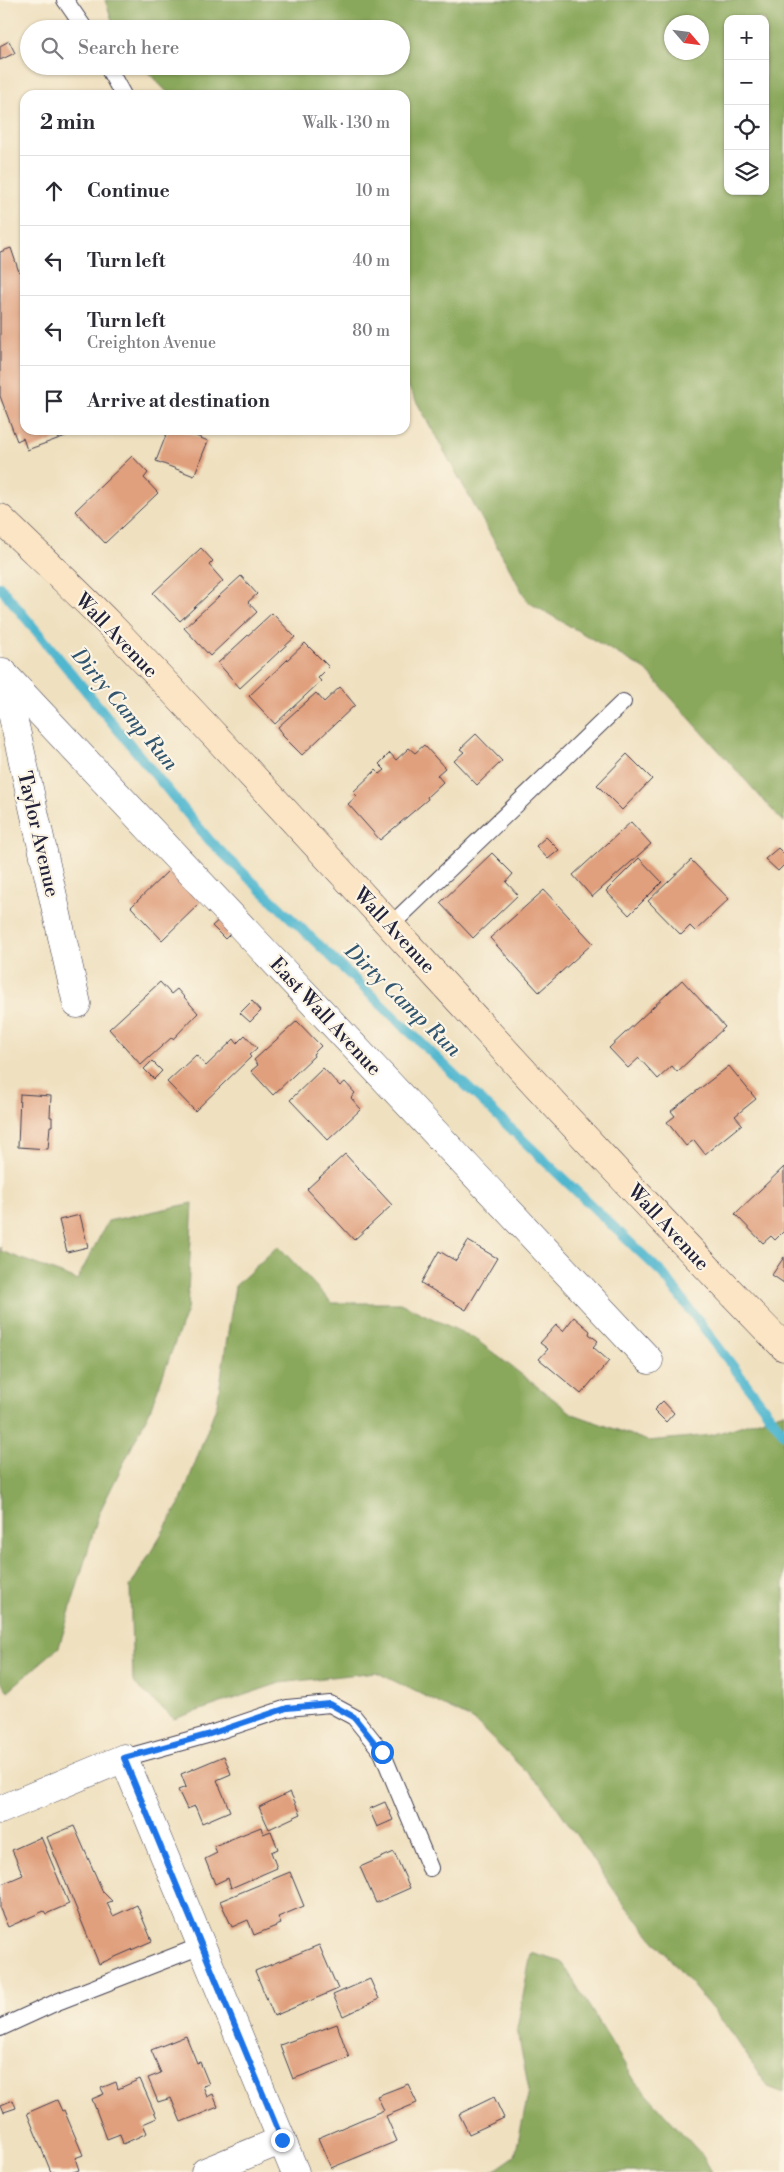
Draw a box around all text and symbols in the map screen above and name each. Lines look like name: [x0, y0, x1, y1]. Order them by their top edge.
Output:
north arrow: [664, 15, 709, 60]
map controls: [724, 15, 769, 195]
button: +: [724, 15, 769, 60]
search box: [20, 20, 410, 75]
icon: search: [38, 34, 66, 62]
text: Search here: [78, 36, 179, 60]
button: −: [724, 60, 769, 105]
button: locate: [724, 105, 769, 150]
text: 2 min: [40, 110, 95, 136]
text: Walk · 130 m: [302, 113, 390, 133]
button: layers: [724, 150, 769, 195]
icon: ahead: [40, 177, 68, 205]
text: Continue: [87, 179, 170, 203]
text: 10 m: [356, 181, 390, 201]
icon: left: [40, 247, 68, 275]
text: Turn left: [87, 249, 166, 273]
text: 40 m: [353, 251, 390, 271]
text: Turn left: [87, 309, 166, 333]
icon: left: [40, 317, 68, 345]
text: 80 m: [352, 321, 390, 341]
text: Creighton Avenue: [87, 333, 216, 353]
icon: arrive: [40, 387, 68, 415]
text: Arrive at destination: [87, 389, 270, 413]
street label: Wall Avenue: [68, 587, 163, 684]
water label: Dirty Camp Run: [65, 642, 183, 776]
street label: Taylor Avenue: [11, 769, 64, 900]
street label: Wall Avenue: [347, 882, 440, 979]
water label: Dirty Camp Run: [338, 938, 466, 1063]
street label: East Wall Avenue: [264, 953, 386, 1081]
street label: Wall Avenue: [621, 1179, 714, 1276]
route start: [371, 1741, 394, 1764]
route end: [271, 2129, 294, 2152]

